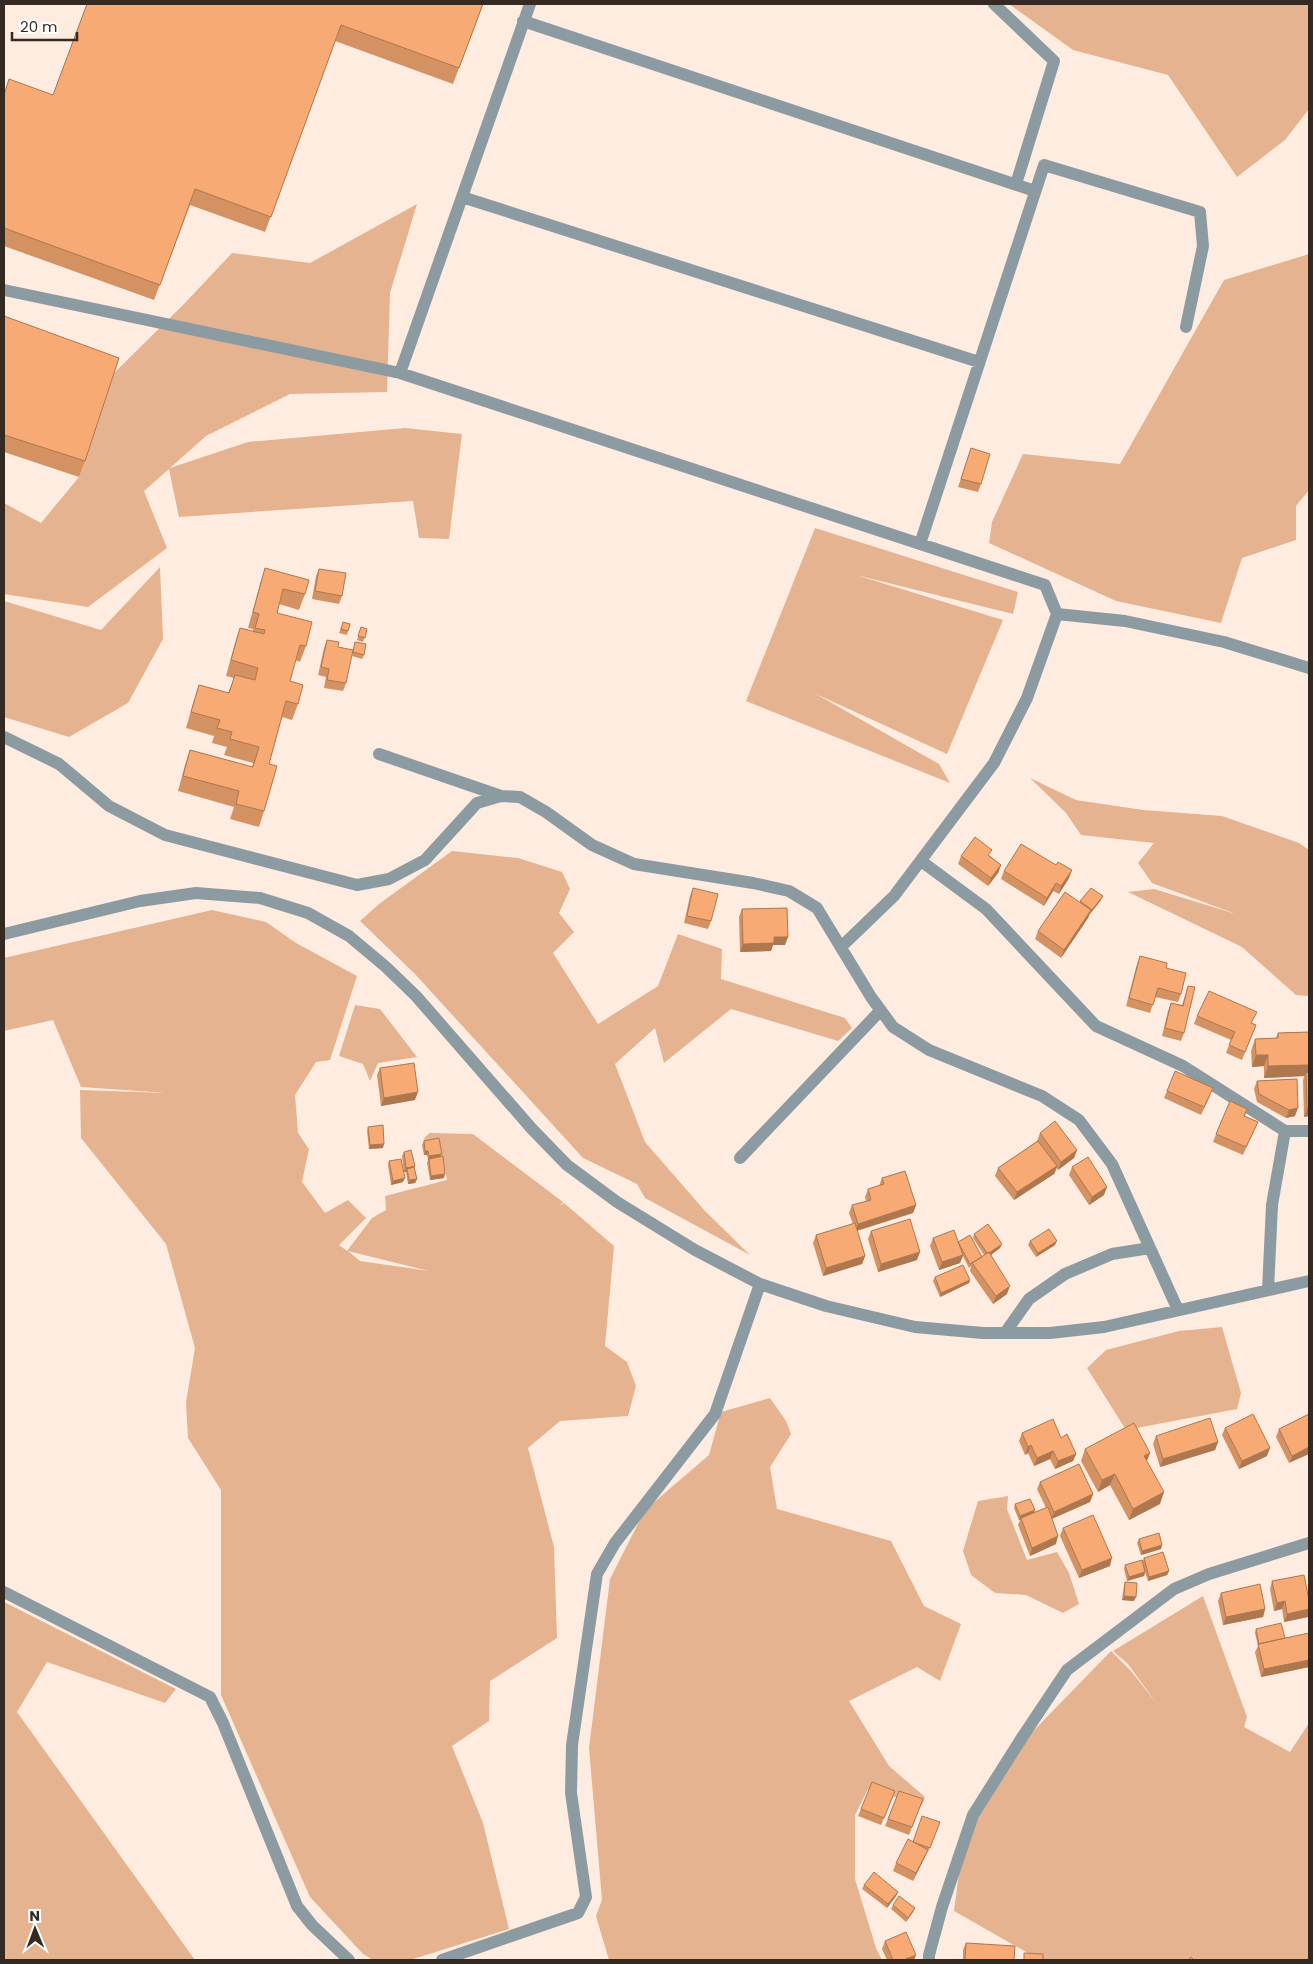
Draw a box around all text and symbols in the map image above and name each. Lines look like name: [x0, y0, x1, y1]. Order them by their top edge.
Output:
scale bar: [12, 10, 78, 42]
text: 20 m: [20, 16, 58, 37]
north arrow: [10, 1904, 60, 1954]
text: N: [29, 1906, 40, 1926]

